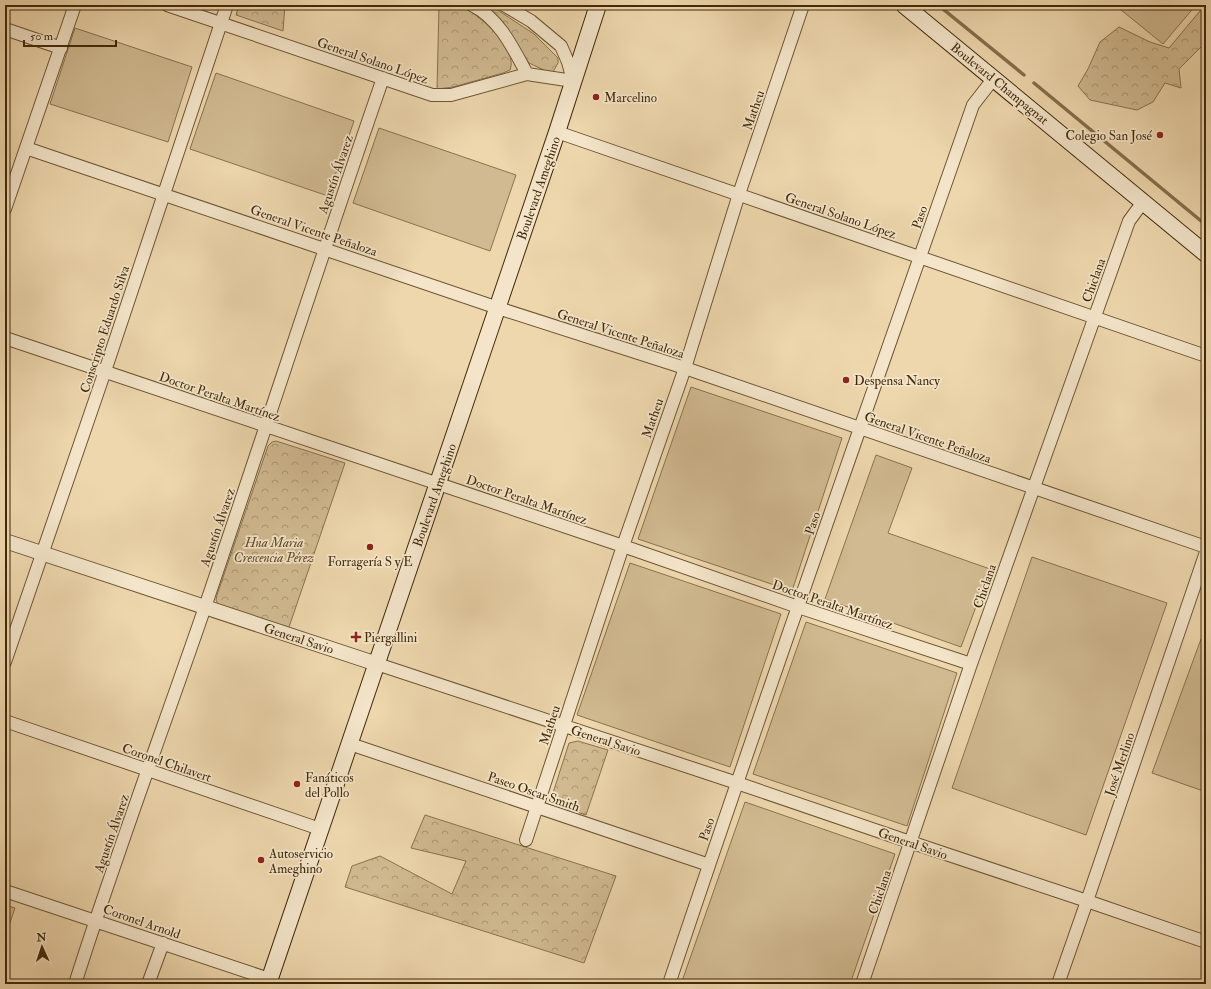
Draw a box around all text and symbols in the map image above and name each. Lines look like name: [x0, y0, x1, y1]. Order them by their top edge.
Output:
scale bar: [24, 22, 116, 48]
text: 50 m: [30, 29, 54, 44]
street label: General Solano López: [315, 34, 431, 89]
street label: Boulevard Champagnat: [947, 39, 1052, 129]
street label: Matheu: [740, 88, 768, 132]
place label: Marcelino: [604, 90, 657, 106]
marker: Marcelino: [591, 92, 601, 102]
place label: Colegio San José: [1066, 128, 1153, 144]
marker: Colegio San José: [1155, 130, 1165, 140]
street label: Agustín Álvarez: [314, 132, 357, 217]
street label: Boulevard Ameghino: [514, 135, 564, 242]
street label: General Solano López: [783, 189, 899, 244]
street label: General Vicente Peñaloza: [248, 202, 380, 260]
street label: Paso: [909, 204, 931, 231]
street label: Chiclana: [1079, 256, 1109, 305]
street label: Conscripto Eduardo Silva: [77, 263, 134, 395]
street label: General Vicente Peñaloza: [555, 306, 687, 362]
street label: Doctor Peralta Martínez: [157, 369, 283, 425]
place label: Despensa Nancy: [854, 373, 940, 390]
marker: Despensa Nancy: [841, 375, 851, 385]
street label: Matheu: [639, 396, 667, 440]
street label: General Vicente Peñaloza: [862, 409, 994, 467]
street label: Boulevard Ameghino: [410, 442, 460, 549]
street label: Doctor Peralta Martínez: [464, 472, 590, 528]
street label: Agustín Álvarez: [196, 485, 239, 570]
street label: Paso: [802, 510, 824, 537]
park label: Hna Maria Crescencia Pérez: [234, 535, 314, 566]
marker: Forragería S y E: [365, 542, 375, 552]
place label: Forragería S y E: [327, 554, 413, 571]
street label: Chiclana: [970, 561, 1000, 611]
street label: Doctor Peralta Martínez: [770, 577, 896, 633]
street label: General Savio: [262, 620, 336, 658]
place label: Piergallini: [364, 630, 418, 646]
marker: Piergallini: [351, 632, 361, 642]
street label: Matheu: [536, 703, 564, 747]
street label: General Savio: [569, 722, 643, 760]
street label: José Merlino: [1101, 730, 1138, 799]
street label: Coronel Chilavert: [120, 740, 213, 786]
street label: Paseo Oscar Smith: [485, 769, 582, 815]
place label: Fanáticos del Pollo: [305, 770, 354, 801]
marker: Fanáticos del Pollo: [292, 779, 302, 789]
street label: Agustín Álvarez: [90, 791, 133, 876]
street label: Paso: [696, 816, 718, 843]
street label: General Savio: [876, 825, 950, 863]
place label: Autoservicio Ameghino: [268, 846, 333, 877]
marker: Autoservicio Ameghino: [256, 855, 266, 865]
street label: Chiclana: [865, 867, 895, 917]
street label: Coronel Arnold: [101, 901, 183, 943]
north arrow: [22, 927, 62, 967]
text: N: [35, 931, 48, 944]

